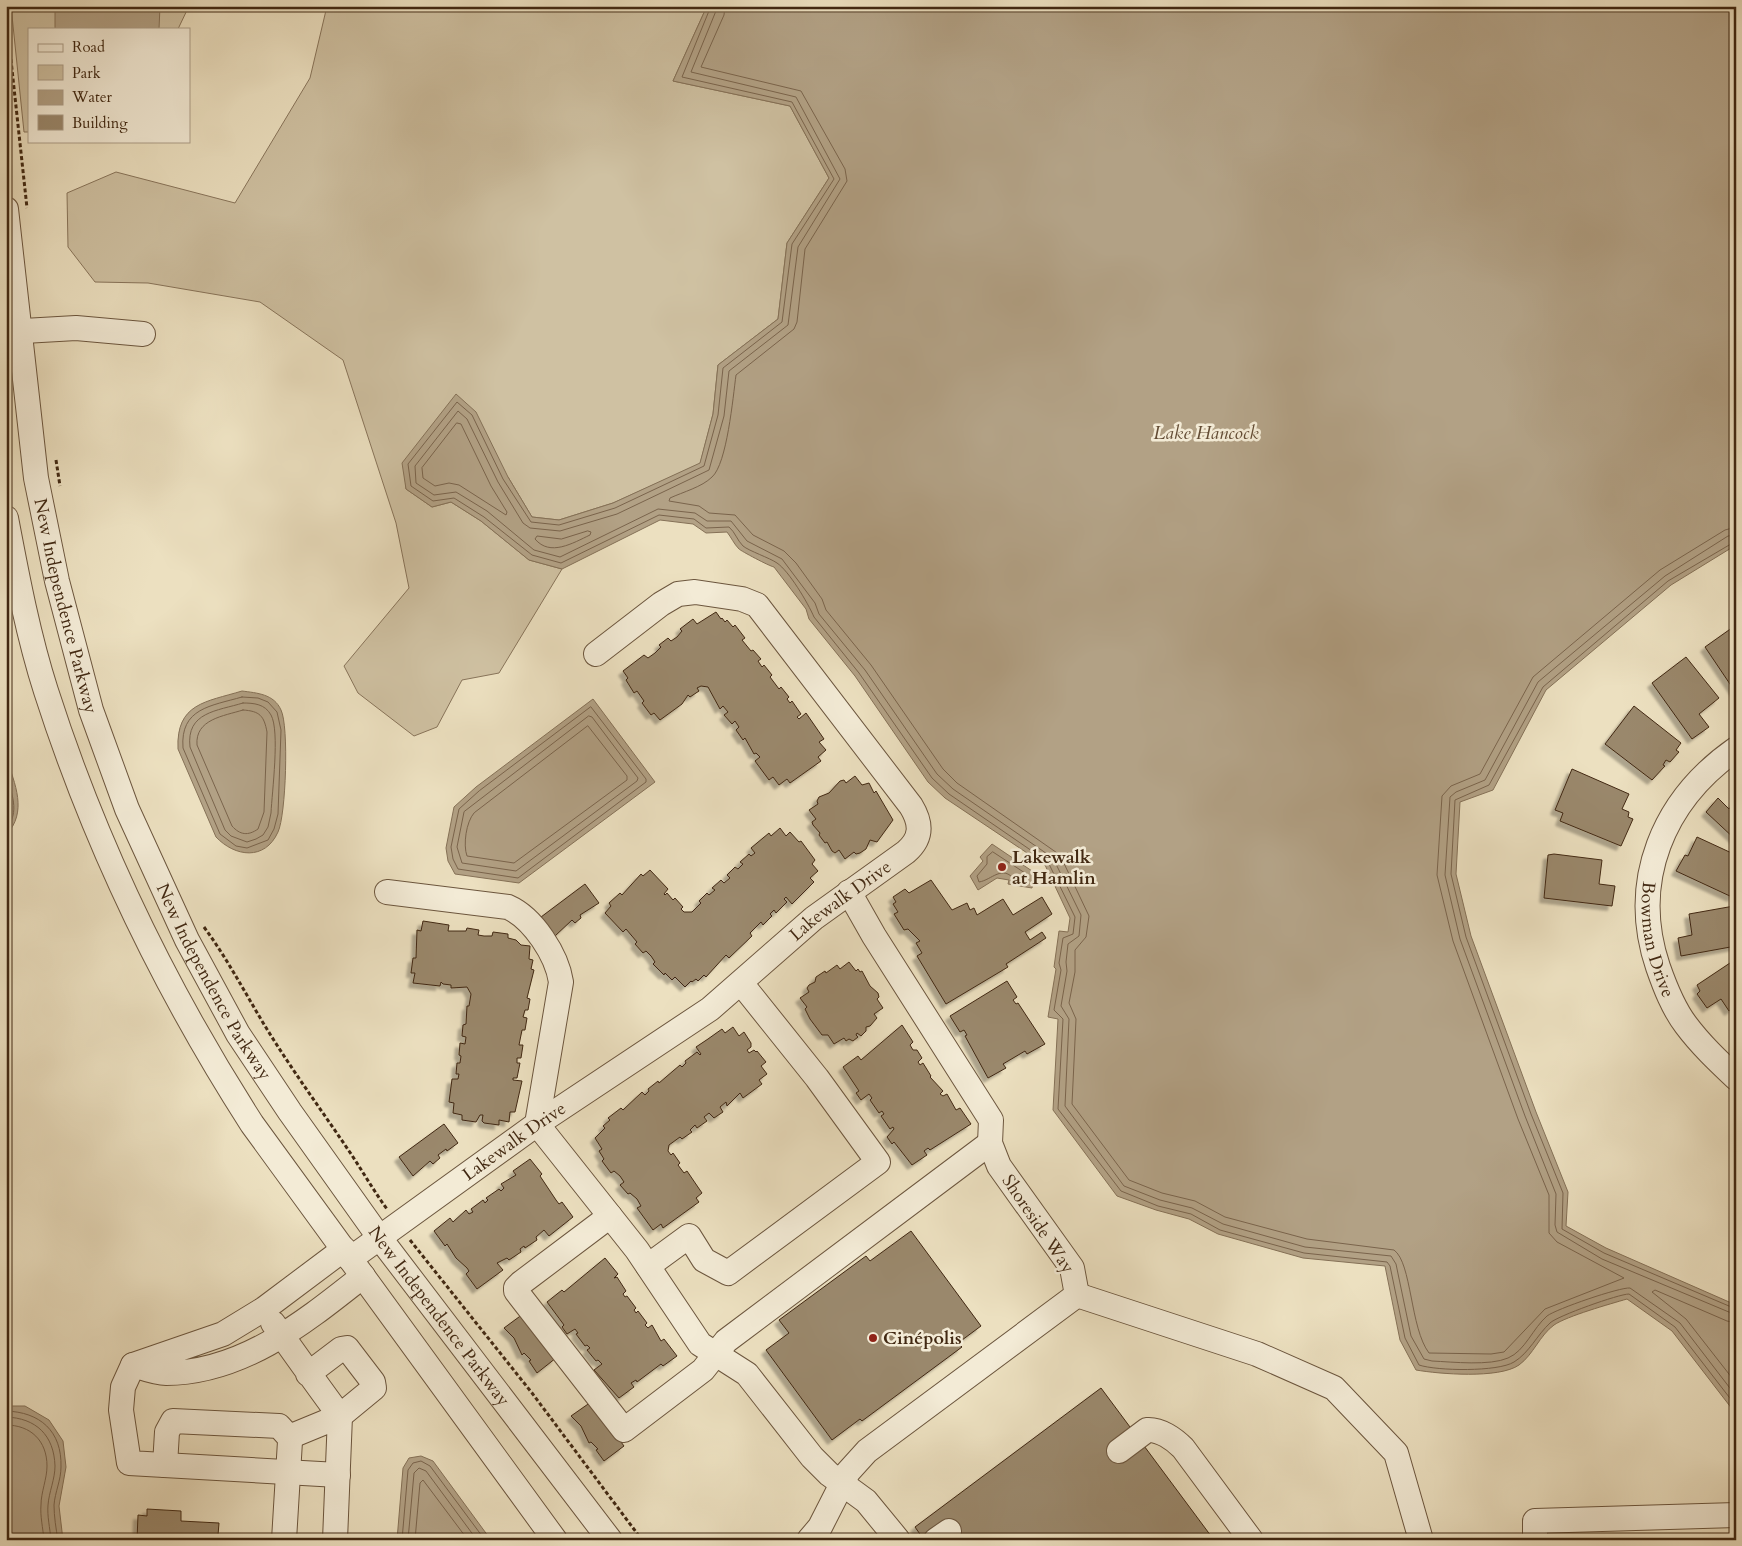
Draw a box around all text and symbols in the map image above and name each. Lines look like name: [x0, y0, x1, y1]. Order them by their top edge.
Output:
legend: [28, 28, 190, 142]
text: Road: [72, 37, 105, 57]
text: Park: [72, 63, 101, 83]
text: Water: [71, 87, 113, 107]
text: Building: [72, 113, 128, 133]
water label: Lake Hancock: [1153, 420, 1259, 446]
street label: New Independence Parkway: [28, 496, 104, 717]
place label: Lakewalk at Hamlin: [1012, 845, 1096, 891]
street label: Lakewalk Drive: [784, 854, 896, 947]
marker: Lakewalk at Hamlin: [996, 861, 1008, 873]
street label: New Independence Parkway: [150, 879, 278, 1085]
street label: Bowman Drive: [1635, 880, 1681, 1001]
street label: Lakewalk Drive: [457, 1096, 571, 1186]
street label: Shoreside Way: [996, 1170, 1081, 1279]
street label: New Independence Parkway: [362, 1221, 516, 1412]
place label: Cinépolis: [883, 1326, 962, 1351]
marker: Cinépolis: [867, 1332, 879, 1344]

